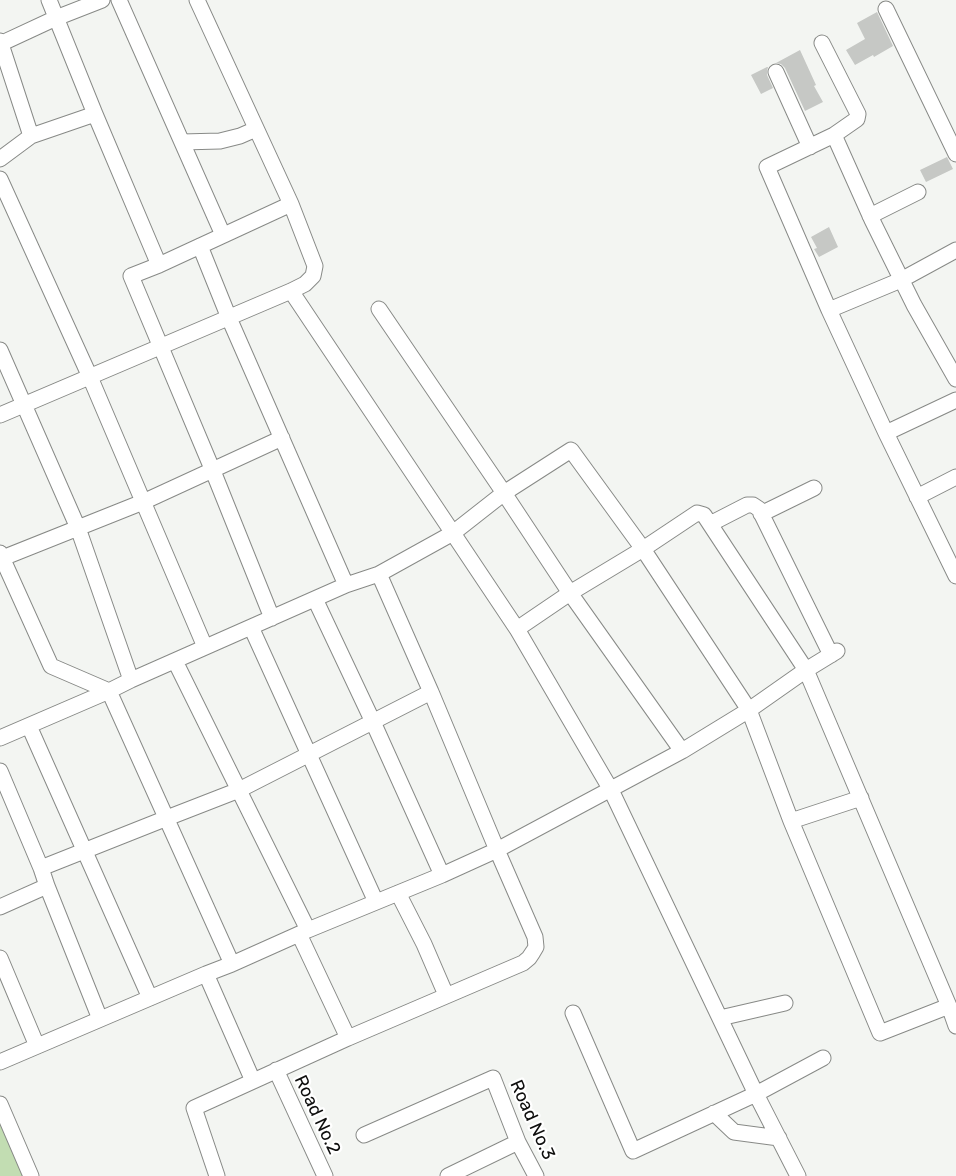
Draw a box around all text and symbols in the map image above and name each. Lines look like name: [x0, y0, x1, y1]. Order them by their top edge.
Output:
street label: Road No.2: [289, 1072, 345, 1158]
street label: Road No.3: [505, 1077, 559, 1163]

